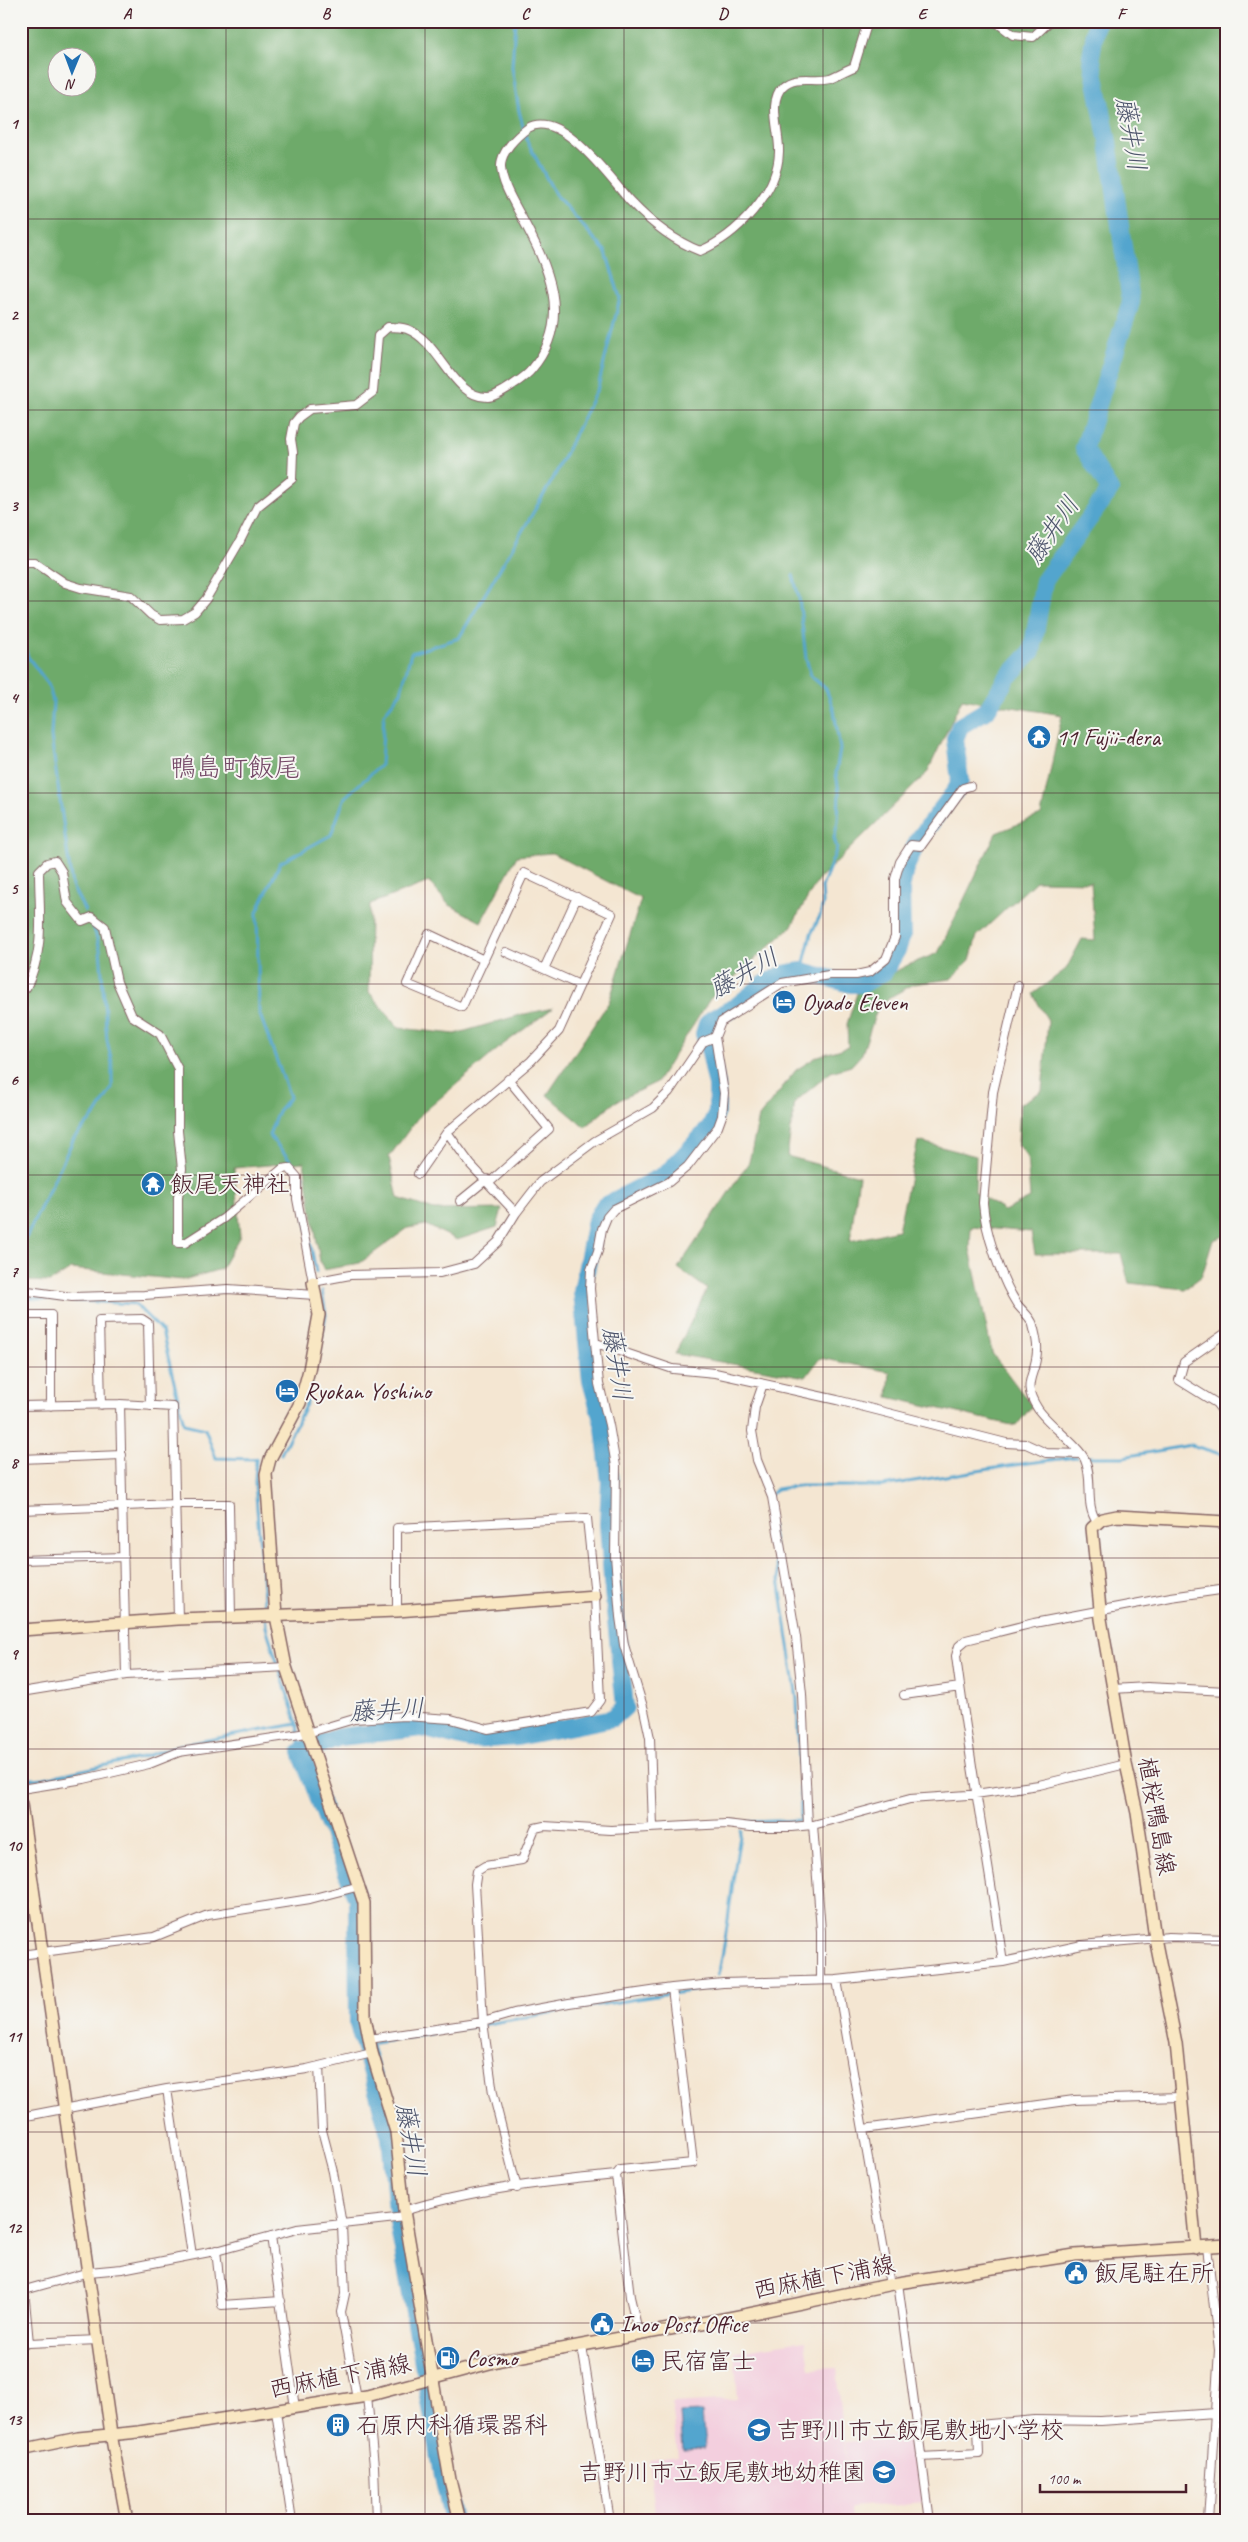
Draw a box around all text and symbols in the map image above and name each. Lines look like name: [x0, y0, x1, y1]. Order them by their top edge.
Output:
text: A: [123, 4, 133, 24]
text: B: [322, 4, 332, 24]
text: C: [521, 4, 531, 24]
text: D: [718, 4, 729, 24]
text: E: [918, 4, 929, 24]
text: F: [1117, 4, 1128, 24]
north arrow: [48, 48, 98, 98]
text: N: [65, 76, 76, 93]
water label: 藤井川: [1109, 94, 1153, 174]
text: 1: [10, 114, 19, 134]
text: 2: [10, 305, 19, 325]
water label: 藤井川: [1017, 490, 1087, 570]
text: 3: [10, 496, 19, 516]
text: 4: [10, 688, 19, 708]
place label: 11 Fujii-dera: [1056, 722, 1162, 752]
temple icon: 11 Fujii-dera: [1026, 724, 1052, 750]
district label: 鴨島町飯尾: [170, 751, 300, 784]
text: 5: [11, 879, 20, 899]
water label: 藤井川: [703, 941, 785, 1005]
place label: Oyado Eleven: [802, 987, 908, 1017]
hotel icon: Oyado Eleven: [771, 989, 797, 1015]
text: 6: [10, 1070, 19, 1090]
place label: 飯尾天神社: [170, 1169, 290, 1199]
temple icon: 飯尾天神社: [140, 1171, 166, 1197]
text: 7: [10, 1262, 19, 1282]
water label: 藤井川: [595, 1324, 639, 1404]
place label: Ryokan Yoshino: [304, 1376, 433, 1406]
hotel icon: Ryokan Yoshino: [274, 1378, 300, 1404]
text: 8: [10, 1453, 19, 1473]
text: 9: [10, 1644, 19, 1664]
water label: 藤井川: [349, 1692, 425, 1728]
street label: 植桜鴨島線: [1132, 1754, 1182, 1878]
text: 10: [7, 1836, 23, 1856]
text: 11: [7, 2027, 23, 2047]
water label: 藤井川: [389, 2100, 433, 2180]
text: 12: [7, 2218, 23, 2238]
street label: 西麻植下浦線: [750, 2249, 898, 2305]
place label: 飯尾駐在所: [1094, 2258, 1214, 2288]
public building icon: 飯尾駐在所: [1063, 2260, 1089, 2286]
place label: Inoo Post Office: [620, 2309, 750, 2339]
public building icon: Inoo Post Office: [589, 2311, 615, 2337]
place label: Cosmo: [466, 2343, 520, 2373]
fuel station icon: Cosmo: [435, 2345, 461, 2371]
place label: 民宿富士: [660, 2346, 756, 2376]
street label: 西麻植下浦線: [266, 2348, 414, 2404]
hotel icon: 民宿富士: [630, 2348, 656, 2374]
text: 13: [7, 2410, 23, 2430]
place label: 石原内科循環器科: [356, 2410, 548, 2440]
building icon: 石原内科循環器科: [325, 2412, 351, 2438]
place label: 吉野川市立飯尾敷地小学校: [776, 2415, 1064, 2445]
school or university icon: 吉野川市立飯尾敷地小学校: [746, 2417, 772, 2443]
place label: 吉野川市立飯尾敷地幼稚園: [578, 2457, 866, 2487]
school or university icon: 吉野川市立飯尾敷地幼稚園: [871, 2459, 897, 2485]
scale bar: [1040, 2462, 1187, 2494]
text: 100 m: [1048, 2470, 1082, 2489]

